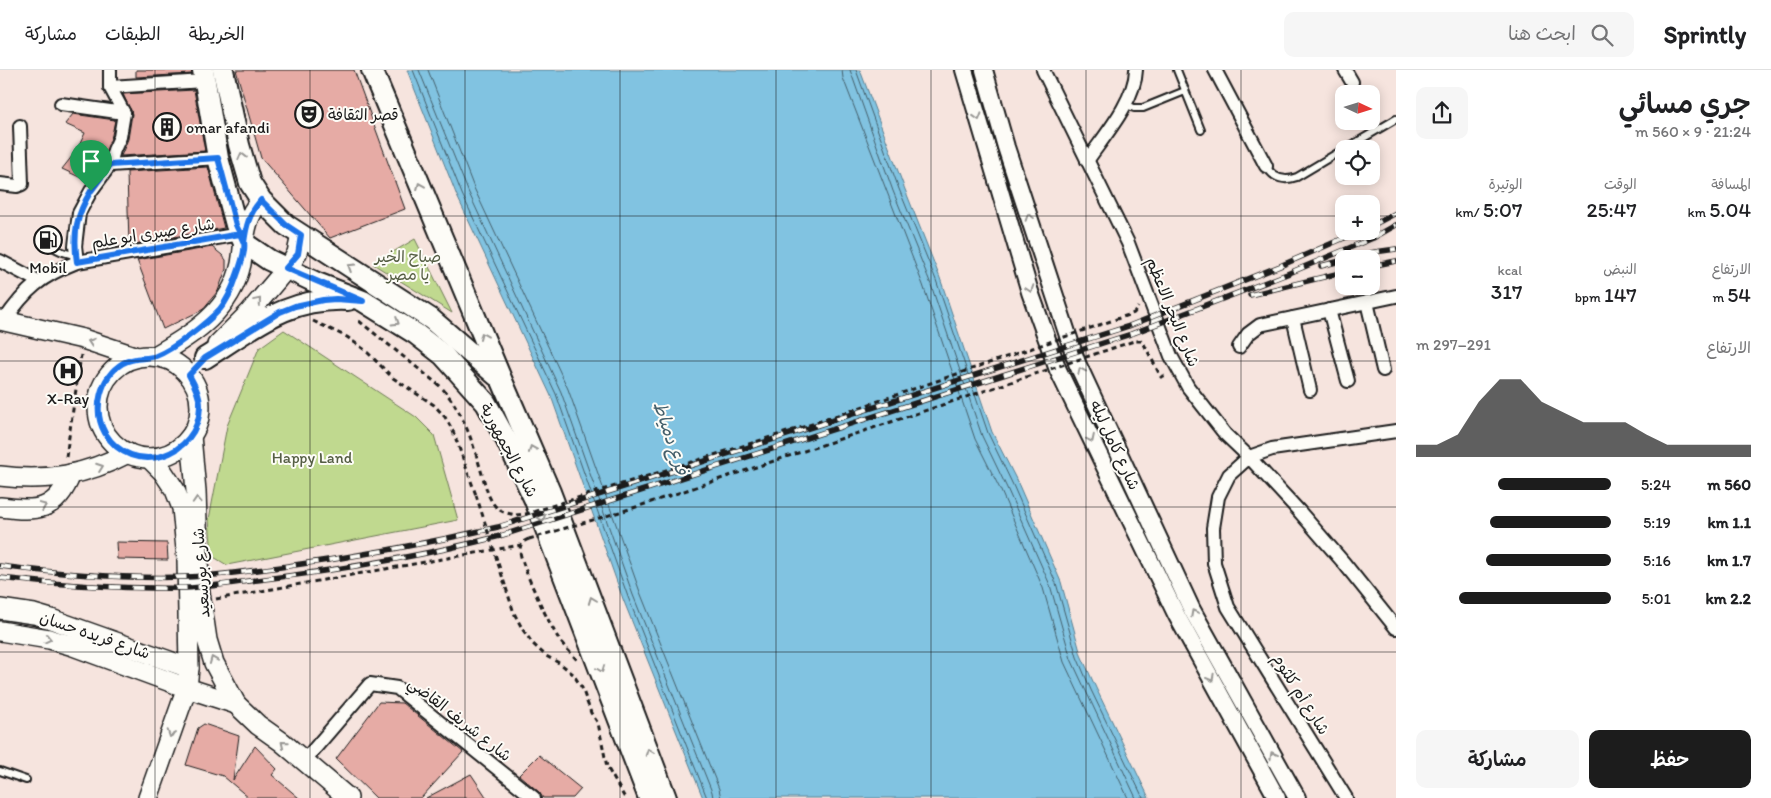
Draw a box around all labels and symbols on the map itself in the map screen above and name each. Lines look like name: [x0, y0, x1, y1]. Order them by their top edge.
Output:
north arrow: [1335, 85, 1380, 130]
theatre icon: قصر الثقافة: [294, 99, 324, 129]
place label: قصر الثقافة: [328, 105, 399, 124]
building icon: omar afandi: [152, 112, 182, 142]
one-way arrow: [972, 112, 982, 120]
place label: omar afandi: [186, 118, 270, 137]
pin: [70, 140, 112, 191]
one-way arrow: [237, 152, 247, 160]
one-way arrow: [416, 182, 427, 191]
street label: شارع صبرى ابو علم: [90, 214, 216, 255]
one-way arrow: [1025, 214, 1035, 222]
fuel station icon: Mobil: [33, 225, 63, 255]
park label: صباح الخير يا مصر: [373, 247, 441, 284]
street label: شارع البحر الاعظم: [1140, 254, 1204, 371]
place label: Mobil: [29, 258, 67, 277]
one-way arrow: [348, 264, 357, 274]
one-way arrow: [1024, 284, 1034, 293]
one-way arrow: [253, 298, 261, 307]
one-way arrow: [391, 315, 400, 325]
one-way arrow: [479, 332, 489, 341]
one-way arrow: [87, 338, 95, 348]
hospital icon: X-Ray: [53, 356, 83, 386]
one-way arrow: [1077, 367, 1087, 376]
place label: X-Ray: [47, 389, 90, 408]
street label: شارع كامل ليله: [1084, 397, 1144, 494]
water label: فرع دمياط: [647, 398, 693, 479]
street label: شارع الجمهورية: [474, 400, 542, 501]
one-way arrow: [1085, 434, 1096, 443]
one-way arrow: [527, 445, 538, 454]
park label: Happy Land: [272, 448, 353, 467]
one-way arrow: [95, 463, 103, 473]
one-way arrow: [191, 495, 202, 503]
one-way arrow: [38, 501, 47, 512]
one-way arrow: [536, 513, 546, 522]
street label: شارع بورسعيد: [188, 527, 216, 619]
one-way arrow: [587, 596, 598, 605]
street label: شارع فريده حسان: [37, 607, 153, 665]
one-way arrow: [1191, 610, 1201, 619]
one-way arrow: [44, 634, 52, 644]
street label: شارع أم كلثوم: [1266, 650, 1333, 740]
one-way arrow: [209, 656, 220, 665]
one-way arrow: [595, 664, 605, 673]
street label: شارع شريف القاضي: [402, 673, 515, 769]
one-way arrow: [1205, 673, 1215, 682]
one-way arrow: [167, 729, 177, 738]
one-way arrow: [281, 741, 290, 749]
one-way arrow: [645, 749, 655, 757]
one-way arrow: [1270, 752, 1280, 761]

